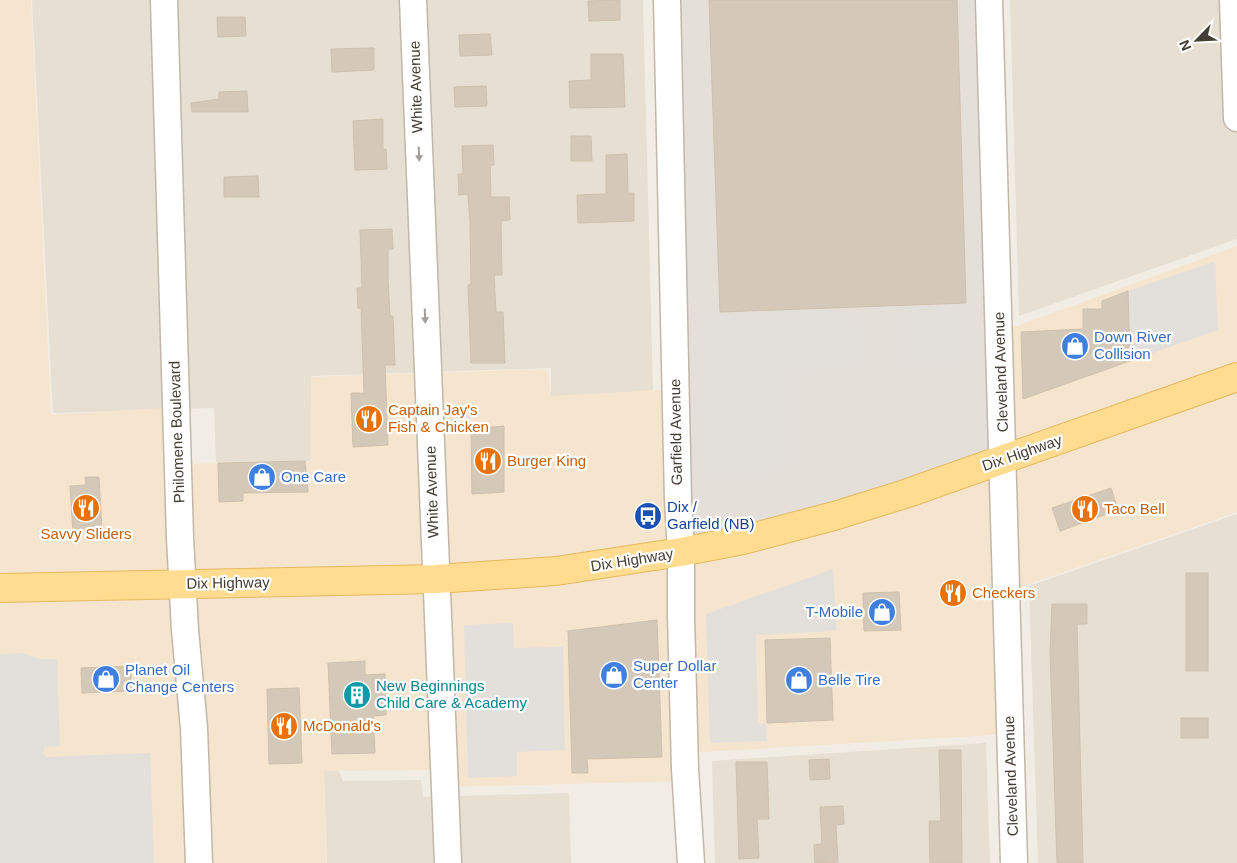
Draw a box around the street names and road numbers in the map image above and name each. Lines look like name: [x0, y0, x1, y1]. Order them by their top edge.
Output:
street label: White Avenue: [405, 41, 426, 133]
street label: Cleveland Avenue: [990, 311, 1011, 433]
street label: Philomene Boulevard: [166, 360, 187, 504]
street label: Garfield Avenue: [666, 379, 685, 485]
street label: Dix Highway: [980, 431, 1064, 474]
street label: White Avenue: [421, 446, 442, 538]
street label: Dix Highway: [589, 545, 675, 574]
street label: Dix Highway: [186, 573, 270, 592]
street label: Cleveland Avenue: [1000, 715, 1021, 837]

